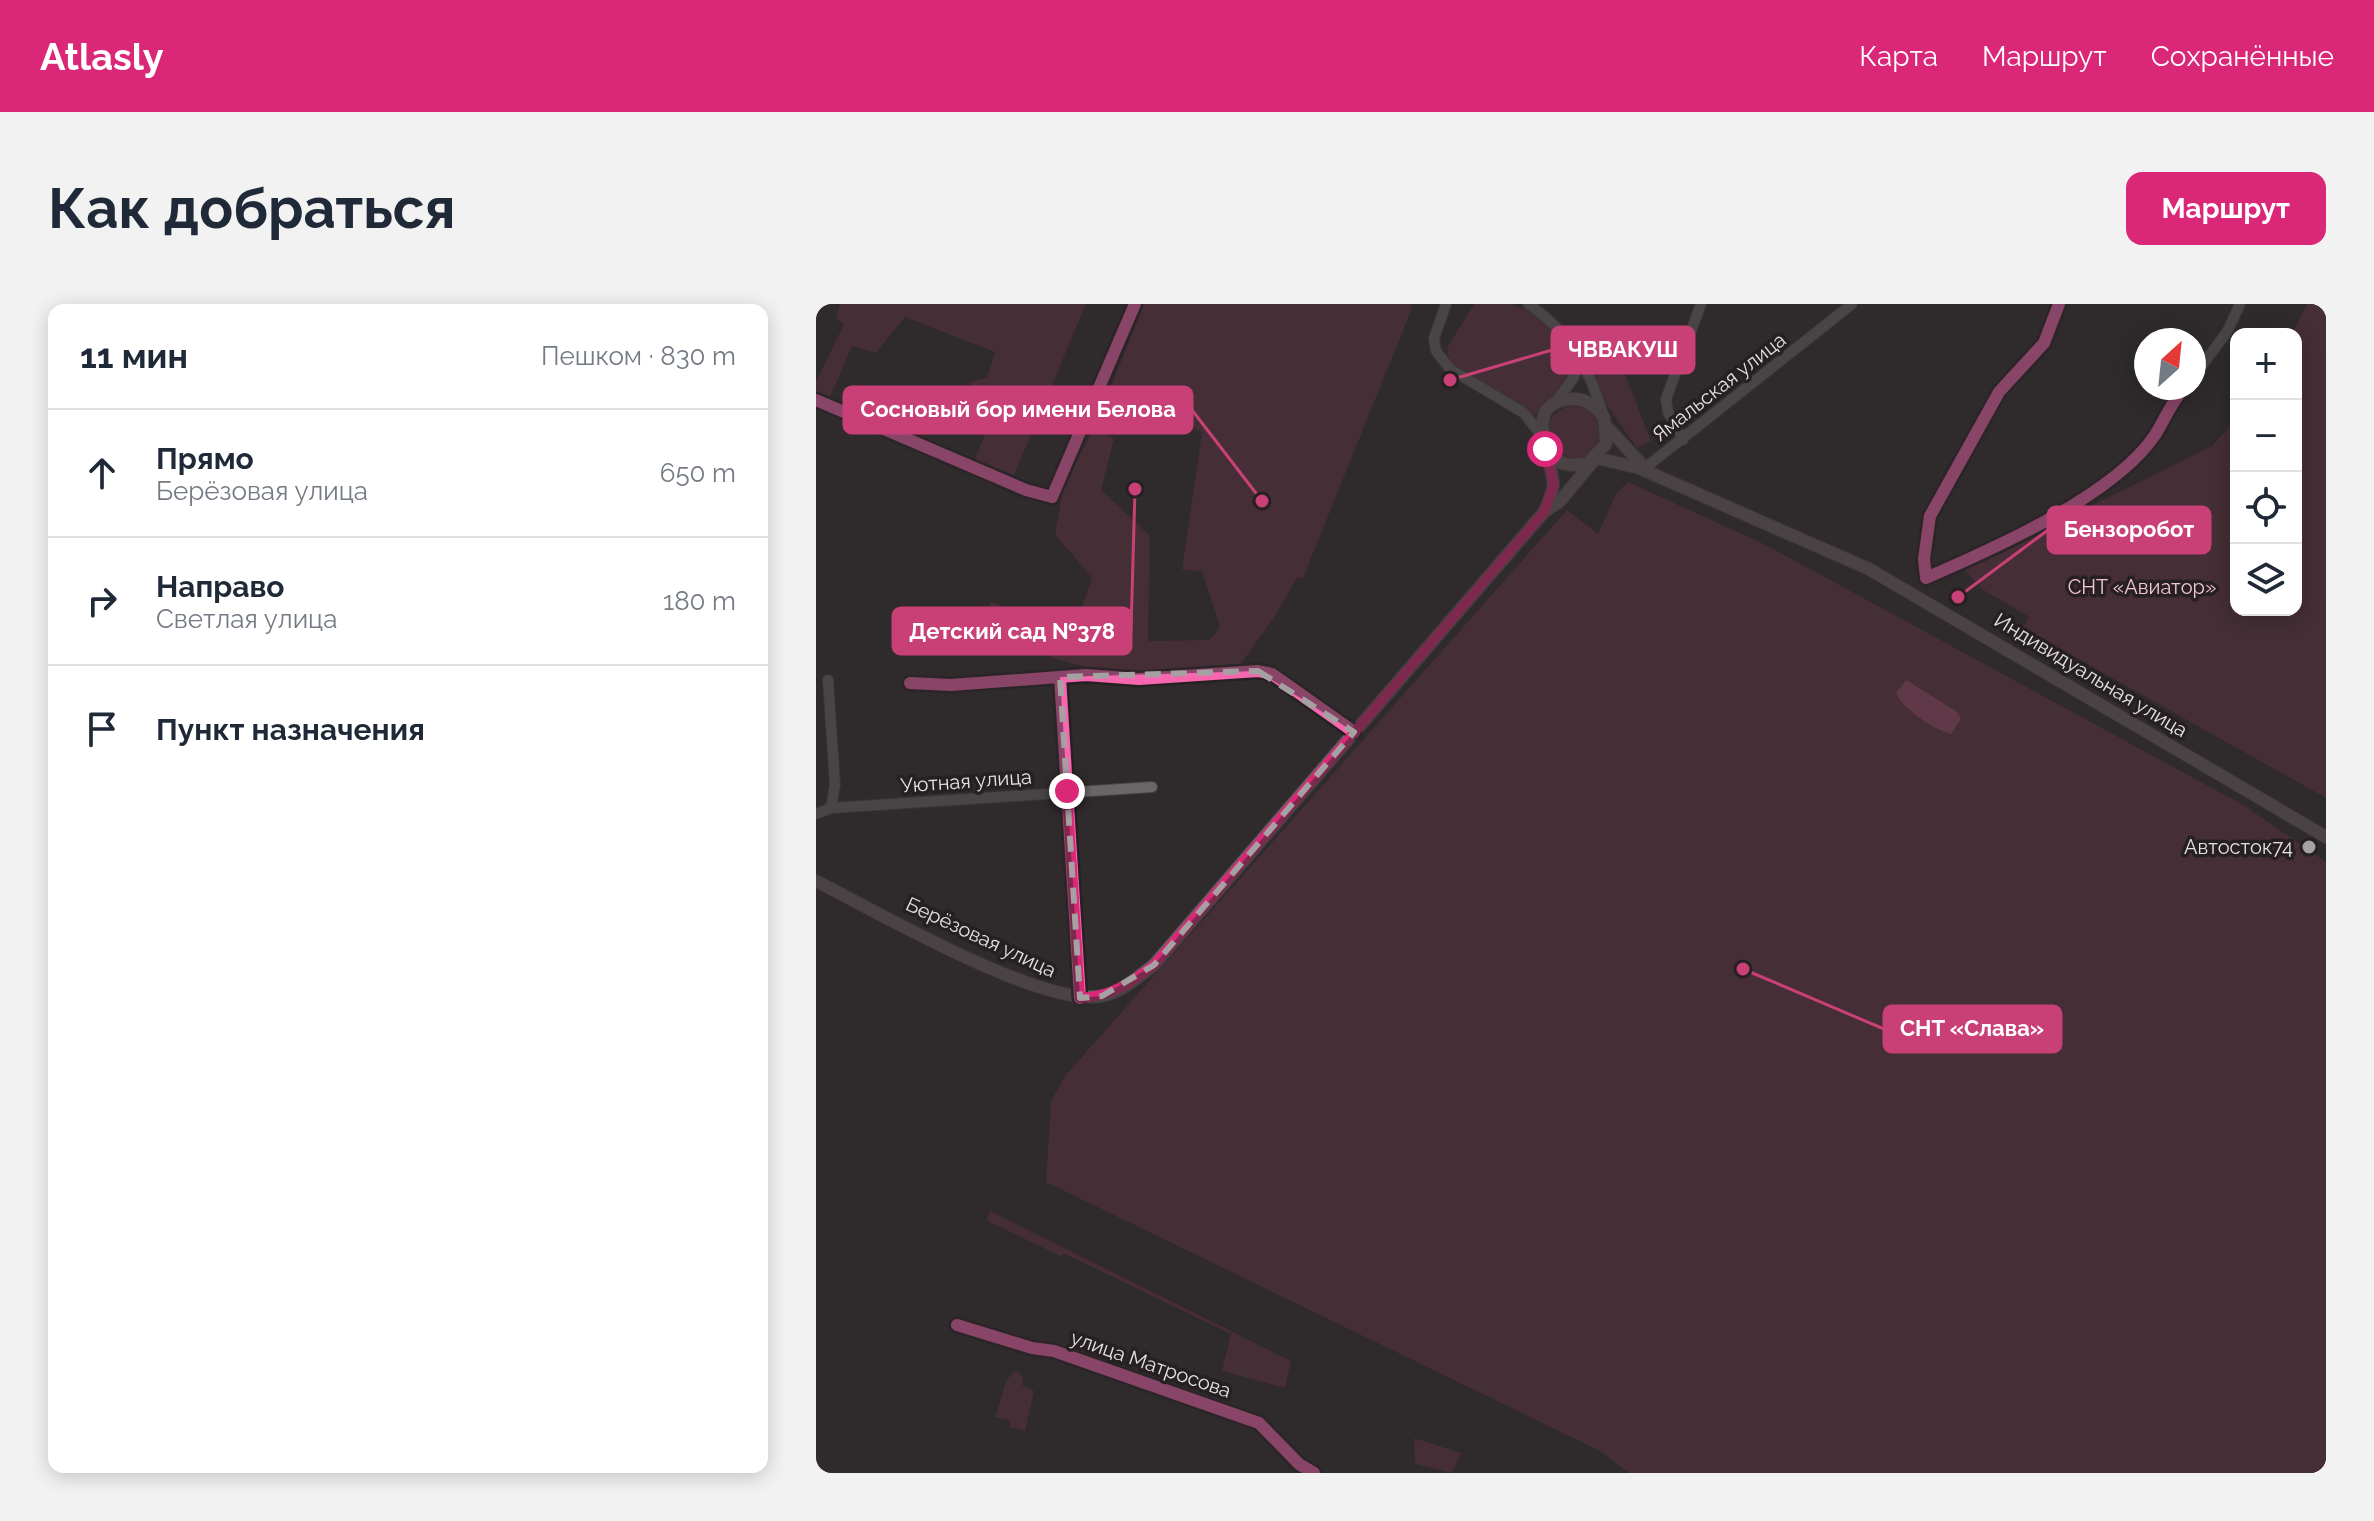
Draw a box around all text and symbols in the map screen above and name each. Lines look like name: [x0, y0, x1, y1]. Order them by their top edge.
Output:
text: Atlasly: [40, 34, 164, 79]
text: Карта: [1859, 40, 1938, 73]
text: Маршрут: [1982, 40, 2107, 73]
text: Сохранённые: [2151, 40, 2334, 73]
button: Маршрут: [2126, 172, 2326, 245]
text: Как добраться: [48, 175, 455, 241]
callout: ЧВВАКУШ: [1552, 327, 1694, 373]
street label: Ямальская улица: [1648, 328, 1790, 446]
north arrow: [2134, 328, 2206, 400]
map controls: [2230, 328, 2302, 616]
button: +: [2230, 328, 2302, 400]
text: 11 мин: [80, 336, 188, 376]
text: ЧВВАКУШ: [1568, 336, 1678, 362]
text: Пешком · 830 m: [541, 341, 736, 371]
callout: Сосновый бор имени Белова: [844, 387, 1192, 433]
text: Сосновый бор имени Белова: [860, 396, 1176, 422]
button: −: [2230, 400, 2302, 472]
route start: [1527, 431, 1563, 467]
text: Прямо: [156, 441, 254, 476]
icon: ahead: [80, 451, 124, 495]
text: 650 m: [660, 458, 736, 488]
button: locate: [2230, 472, 2302, 544]
text: Берёзовая улица: [156, 476, 368, 506]
callout: Бензоробот: [2048, 507, 2210, 553]
text: Бензоробот: [2064, 516, 2194, 542]
button: layers: [2230, 544, 2302, 616]
text: Направо: [156, 569, 285, 604]
park label: СНТ «Авиатор»: [2068, 575, 2216, 599]
icon: right: [80, 579, 124, 623]
text: 180 m: [663, 586, 736, 616]
text: Светлая улица: [156, 604, 337, 634]
callout: Детский сад №378: [893, 608, 1131, 654]
street label: Индивидуальная улица: [1990, 608, 2192, 742]
text: Детский сад №378: [909, 618, 1115, 644]
icon: arrive: [80, 707, 124, 751]
text: Пункт назначения: [156, 712, 425, 747]
street label: Уютная улица: [900, 764, 1032, 798]
route end: [1049, 773, 1085, 809]
place label: Автосток74: [2184, 835, 2293, 859]
marker: Автосток74: [2300, 838, 2318, 856]
street label: Берёзовая улица: [902, 892, 1060, 982]
callout: СНТ «Слава»: [1884, 1006, 2061, 1052]
text: СНТ «Слава»: [1900, 1015, 2044, 1041]
street label: улица Матросова: [1068, 1325, 1234, 1403]

